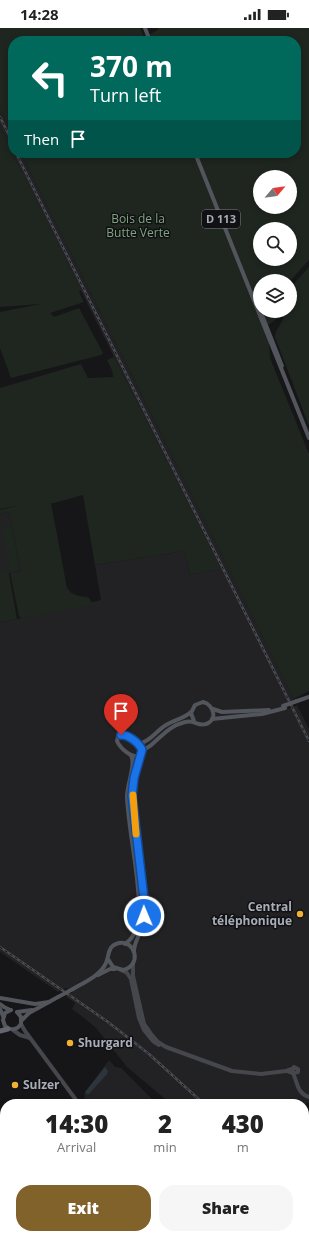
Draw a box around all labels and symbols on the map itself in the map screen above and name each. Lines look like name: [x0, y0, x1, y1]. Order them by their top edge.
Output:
north arrow: [253, 170, 297, 214]
park label: Bois de la Butte Verte: [106, 210, 170, 241]
road number: D 113: [202, 210, 240, 228]
pin: [104, 694, 138, 735]
position arrow: [123, 895, 165, 937]
place label: Central téléphonique: [212, 898, 292, 929]
marker: Central téléphonique: [295, 909, 305, 919]
place label: Shurgard: [78, 1034, 133, 1051]
marker: Shurgard: [65, 1038, 75, 1048]
place label: Sulzer: [23, 1076, 60, 1093]
marker: Sulzer: [10, 1080, 20, 1090]

